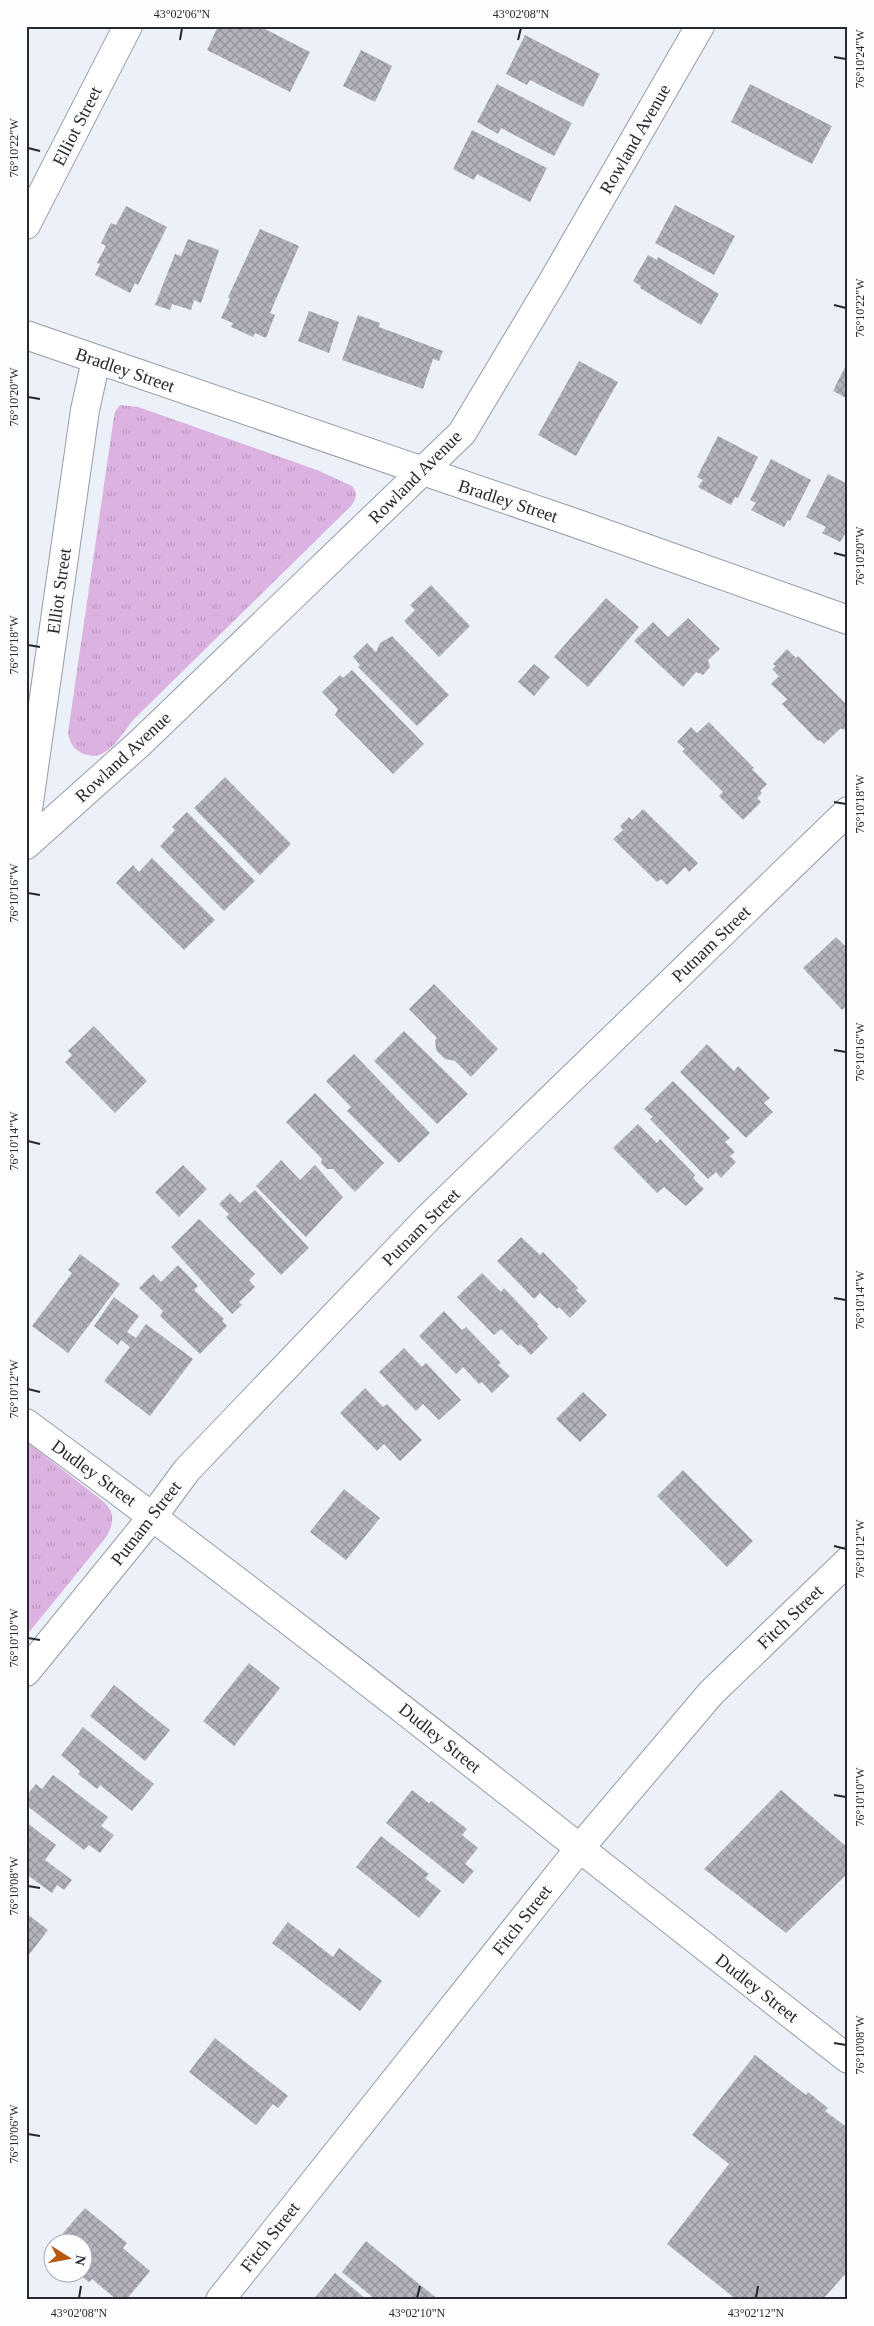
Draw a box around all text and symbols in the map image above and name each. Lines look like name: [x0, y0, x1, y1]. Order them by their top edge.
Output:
text: 43°02'06"N: [154, 7, 211, 21]
text: 43°02'08"N: [493, 7, 550, 21]
text: 76°10'24"W: [853, 29, 867, 89]
street label: Rowland Avenue: [596, 81, 674, 197]
street label: Elliot Street: [48, 83, 106, 169]
text: 76°10'22"W: [7, 118, 21, 178]
text: 76°10'22"W: [853, 278, 867, 338]
street label: Bradley Street: [73, 344, 177, 396]
text: 76°10'20"W: [7, 367, 21, 427]
street label: Rowland Avenue: [364, 426, 466, 528]
street label: Bradley Street: [456, 476, 560, 526]
text: 76°10'20"W: [853, 526, 867, 586]
street label: Elliot Street: [43, 547, 75, 635]
text: 76°10'18"W: [7, 615, 21, 675]
street label: Rowland Avenue: [71, 708, 175, 806]
text: 76°10'18"W: [853, 774, 867, 834]
text: 76°10'16"W: [7, 863, 21, 923]
street label: Putnam Street: [668, 902, 754, 986]
text: 76°10'16"W: [853, 1022, 867, 1082]
text: 76°10'14"W: [7, 1111, 21, 1171]
street label: Putnam Street: [378, 1184, 464, 1270]
text: 76°10'14"W: [853, 1270, 867, 1330]
text: 76°10'12"W: [7, 1359, 21, 1419]
street label: Dudley Street: [48, 1436, 140, 1510]
street label: Putnam Street: [107, 1477, 185, 1569]
text: 76°10'12"W: [853, 1519, 867, 1579]
street label: Fitch Street: [753, 1581, 827, 1653]
text: 76°10'10"W: [7, 1608, 21, 1668]
street label: Dudley Street: [395, 1699, 485, 1777]
text: 76°10'10"W: [853, 1767, 867, 1827]
text: 76°10'08"W: [7, 1856, 21, 1916]
street label: Fitch Street: [488, 1881, 556, 1959]
street label: Dudley Street: [712, 1949, 802, 2027]
text: 76°10'08"W: [853, 2015, 867, 2075]
text: 76°10'06"W: [7, 2104, 21, 2164]
street label: Fitch Street: [236, 2198, 304, 2276]
north arrow: [42, 2234, 92, 2284]
text: N: [72, 2254, 89, 2267]
text: 43°02'08"N: [51, 2306, 108, 2320]
text: 43°02'10"N: [389, 2306, 446, 2320]
text: 43°02'12"N: [728, 2306, 785, 2320]

